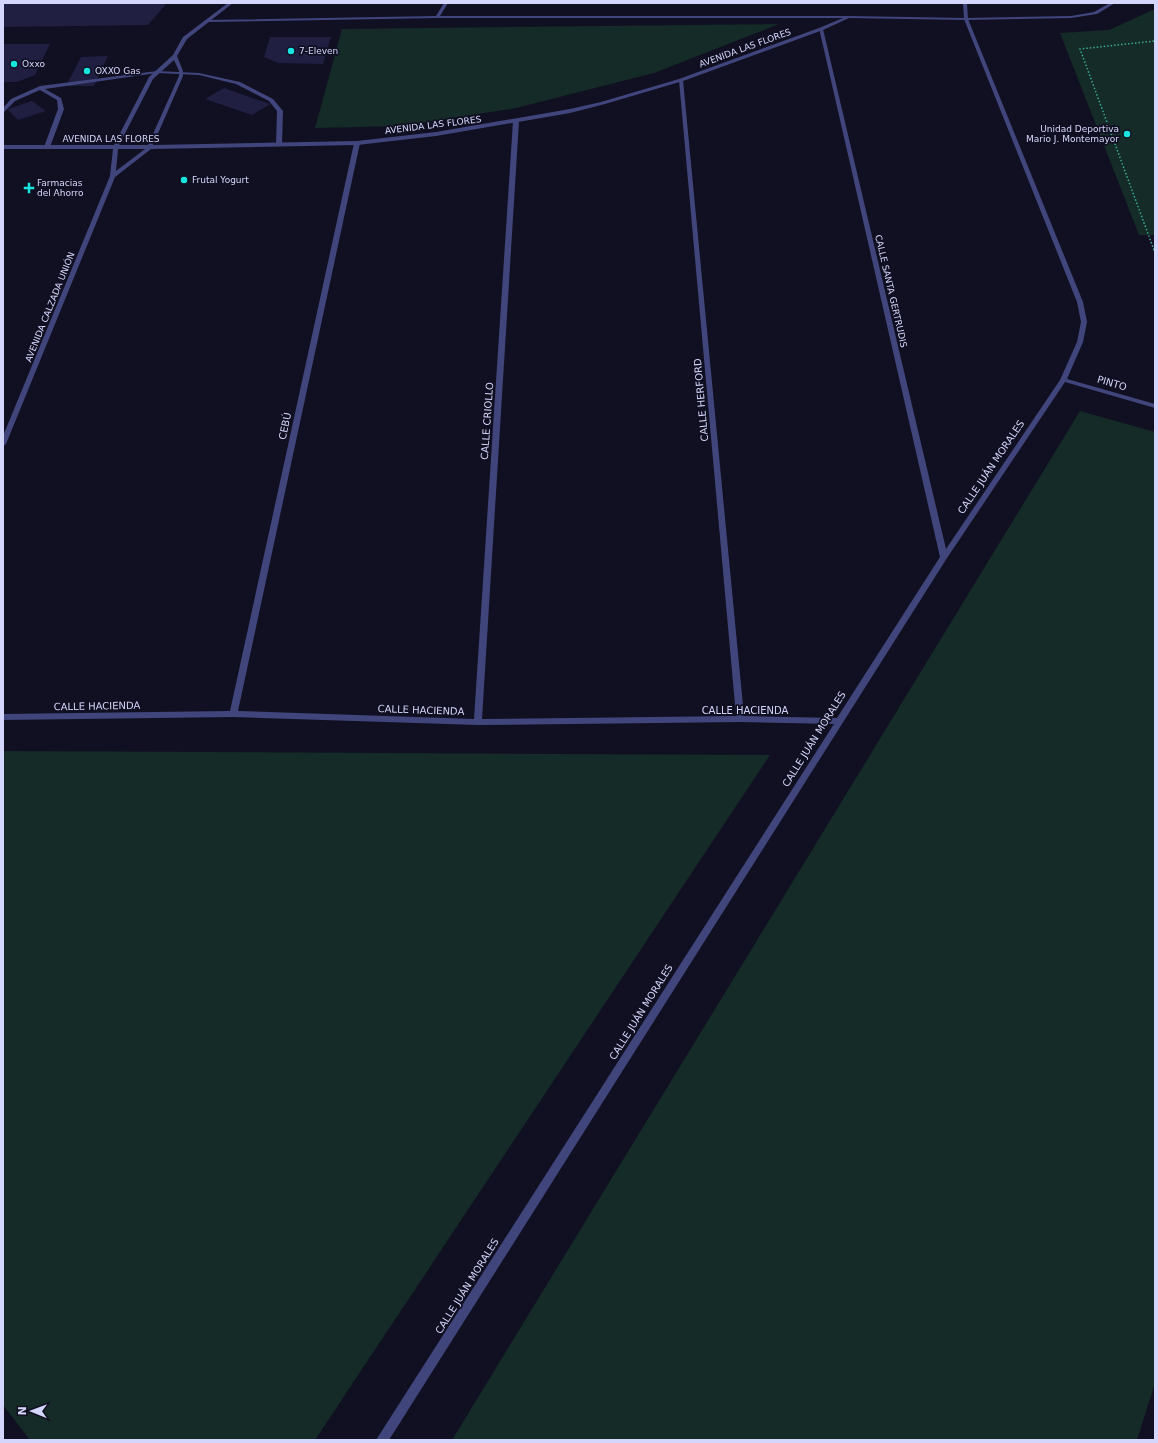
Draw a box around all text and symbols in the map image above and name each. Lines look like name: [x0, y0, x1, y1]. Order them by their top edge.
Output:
street label: AVENIDA LAS FLORES: [698, 27, 793, 69]
marker: 7-Eleven: [286, 46, 296, 56]
place label: 7-Eleven: [299, 46, 338, 56]
marker: Oxxo: [9, 59, 19, 69]
place label: Oxxo: [22, 59, 45, 69]
marker: OXXO Gas: [82, 66, 92, 76]
place label: OXXO Gas: [95, 66, 141, 76]
street label: AVENIDA LAS FLORES: [384, 114, 482, 136]
place label: Unidad Deportiva Mario J. Montemayor: [1026, 124, 1119, 144]
marker: Unidad Deportiva Mario J. Montemayor: [1122, 129, 1132, 139]
street label: AVENIDA LAS FLORES: [62, 134, 160, 144]
marker: Frutal Yogurt: [179, 175, 189, 185]
place label: Frutal Yogurt: [192, 175, 249, 185]
place label: Farmacias del Ahorro: [37, 178, 84, 198]
marker: Farmacias del Ahorro: [24, 183, 34, 193]
street label: CALLE SANTA GERTRUDIS: [873, 234, 909, 349]
street label: AVENIDA CALZADA UNIÓN: [22, 250, 77, 364]
street label: CALLE HERFORD: [692, 358, 710, 442]
street label: PINTO: [1096, 374, 1128, 393]
street label: CALLE CRIOLLO: [479, 382, 495, 460]
street label: CEBÚ: [276, 411, 293, 441]
street label: CALLE JUÁN MORALES: [955, 418, 1026, 516]
street label: CALLE JUÁN MORALES: [779, 689, 848, 789]
street label: CALLE HACIENDA: [54, 700, 141, 712]
street label: CALLE HACIENDA: [377, 703, 465, 717]
street label: CALLE HACIENDA: [702, 705, 789, 716]
street label: CALLE JUÁN MORALES: [606, 962, 675, 1062]
street label: CALLE JUÁN MORALES: [432, 1236, 501, 1336]
north arrow: [12, 1391, 52, 1431]
text: N: [16, 1406, 29, 1416]

